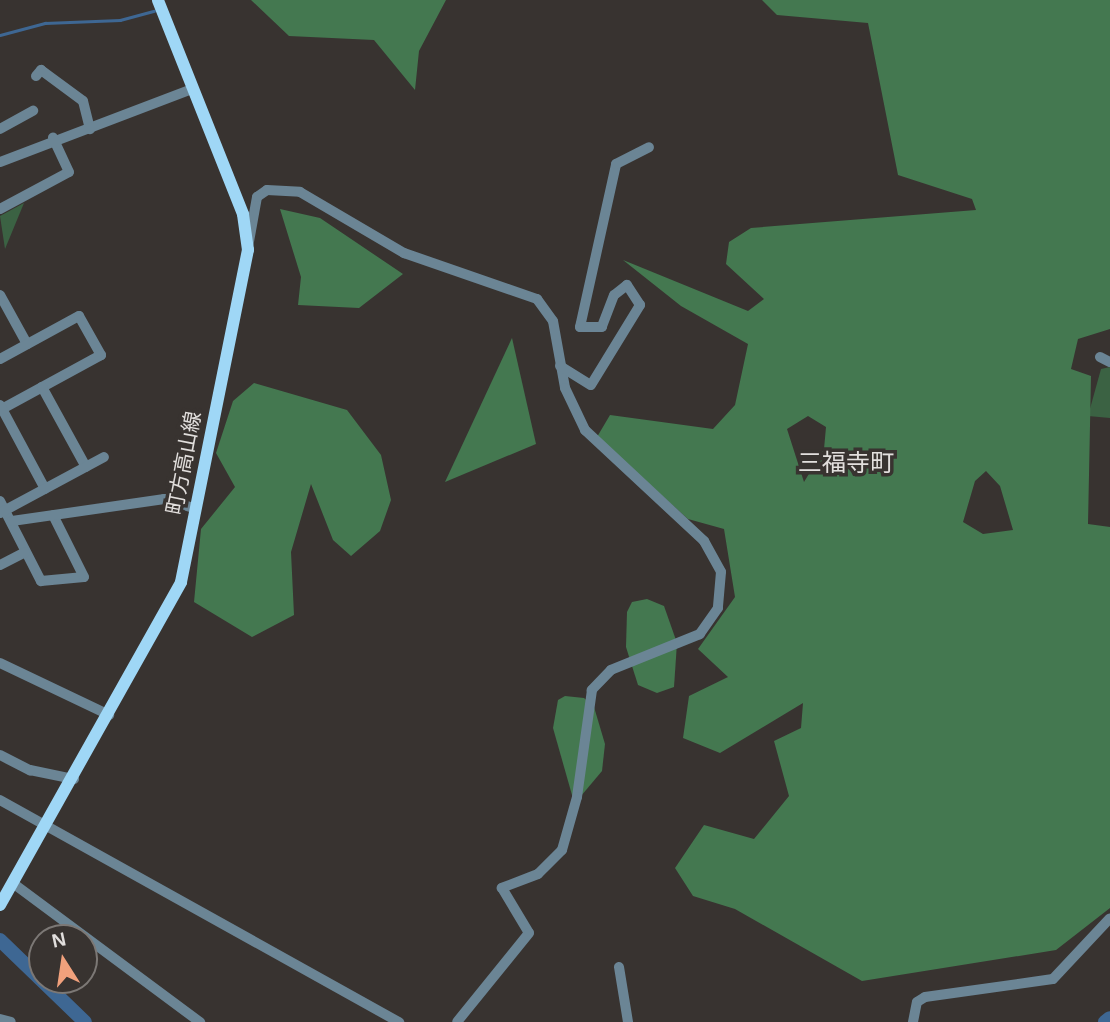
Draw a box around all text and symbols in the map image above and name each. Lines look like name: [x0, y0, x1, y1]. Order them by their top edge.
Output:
street label: 町方高山線: [162, 409, 206, 517]
district label: 三福寺町: [798, 449, 894, 477]
north arrow: [28, 924, 98, 994]
text: N: [50, 928, 68, 952]

